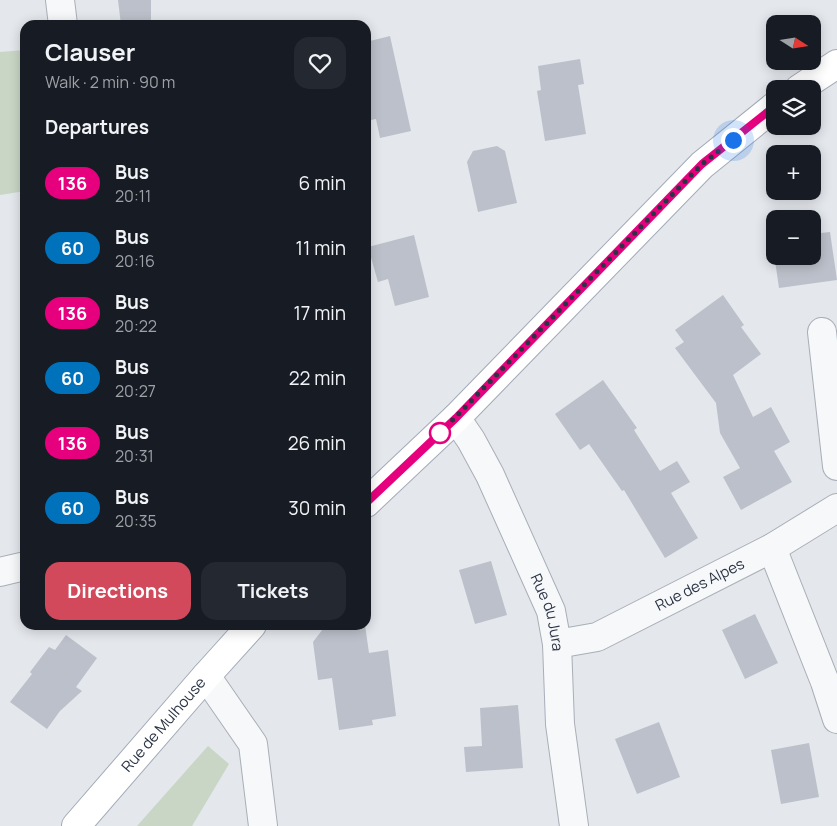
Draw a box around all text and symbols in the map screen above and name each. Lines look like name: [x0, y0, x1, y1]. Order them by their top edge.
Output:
north arrow: [766, 15, 821, 70]
map controls: [766, 15, 821, 265]
text: Clauser: [45, 35, 135, 68]
button: heart: [294, 37, 346, 89]
text: Walk · 2 min · 90 m: [45, 71, 175, 93]
button: layers: [766, 80, 821, 135]
text: Departures: [45, 114, 149, 140]
your location: [721, 128, 746, 153]
button: +: [766, 145, 821, 200]
text: Bus: [115, 159, 149, 185]
text: 6 min: [299, 170, 346, 196]
text: 136: [58, 171, 87, 195]
text: 20:11: [115, 185, 151, 207]
button: −: [766, 210, 821, 265]
text: Bus: [115, 224, 149, 250]
text: 11 min: [296, 235, 346, 261]
text: 60: [61, 236, 84, 260]
text: 20:16: [115, 250, 155, 272]
text: Bus: [115, 289, 149, 315]
text: 17 min: [293, 300, 346, 326]
text: 136: [58, 301, 87, 325]
text: 20:22: [115, 315, 157, 337]
text: Bus: [115, 354, 149, 380]
text: 22 min: [289, 365, 346, 391]
text: 60: [61, 366, 84, 390]
text: 20:27: [115, 380, 156, 402]
text: Bus: [115, 419, 149, 445]
unlabelled marker: [429, 422, 451, 444]
text: 26 min: [288, 430, 346, 456]
text: 136: [58, 431, 87, 455]
text: 20:31: [115, 445, 154, 467]
text: Bus: [115, 484, 149, 510]
text: 30 min: [288, 495, 346, 521]
text: 60: [61, 496, 84, 520]
text: 20:35: [115, 510, 157, 532]
street label: Rue des Alpes: [652, 553, 748, 616]
button: Directions: [45, 562, 191, 620]
button: Tickets: [201, 562, 346, 620]
street label: Rue du Jura: [526, 570, 568, 651]
street label: Rue de Mulhouse: [116, 672, 211, 776]

